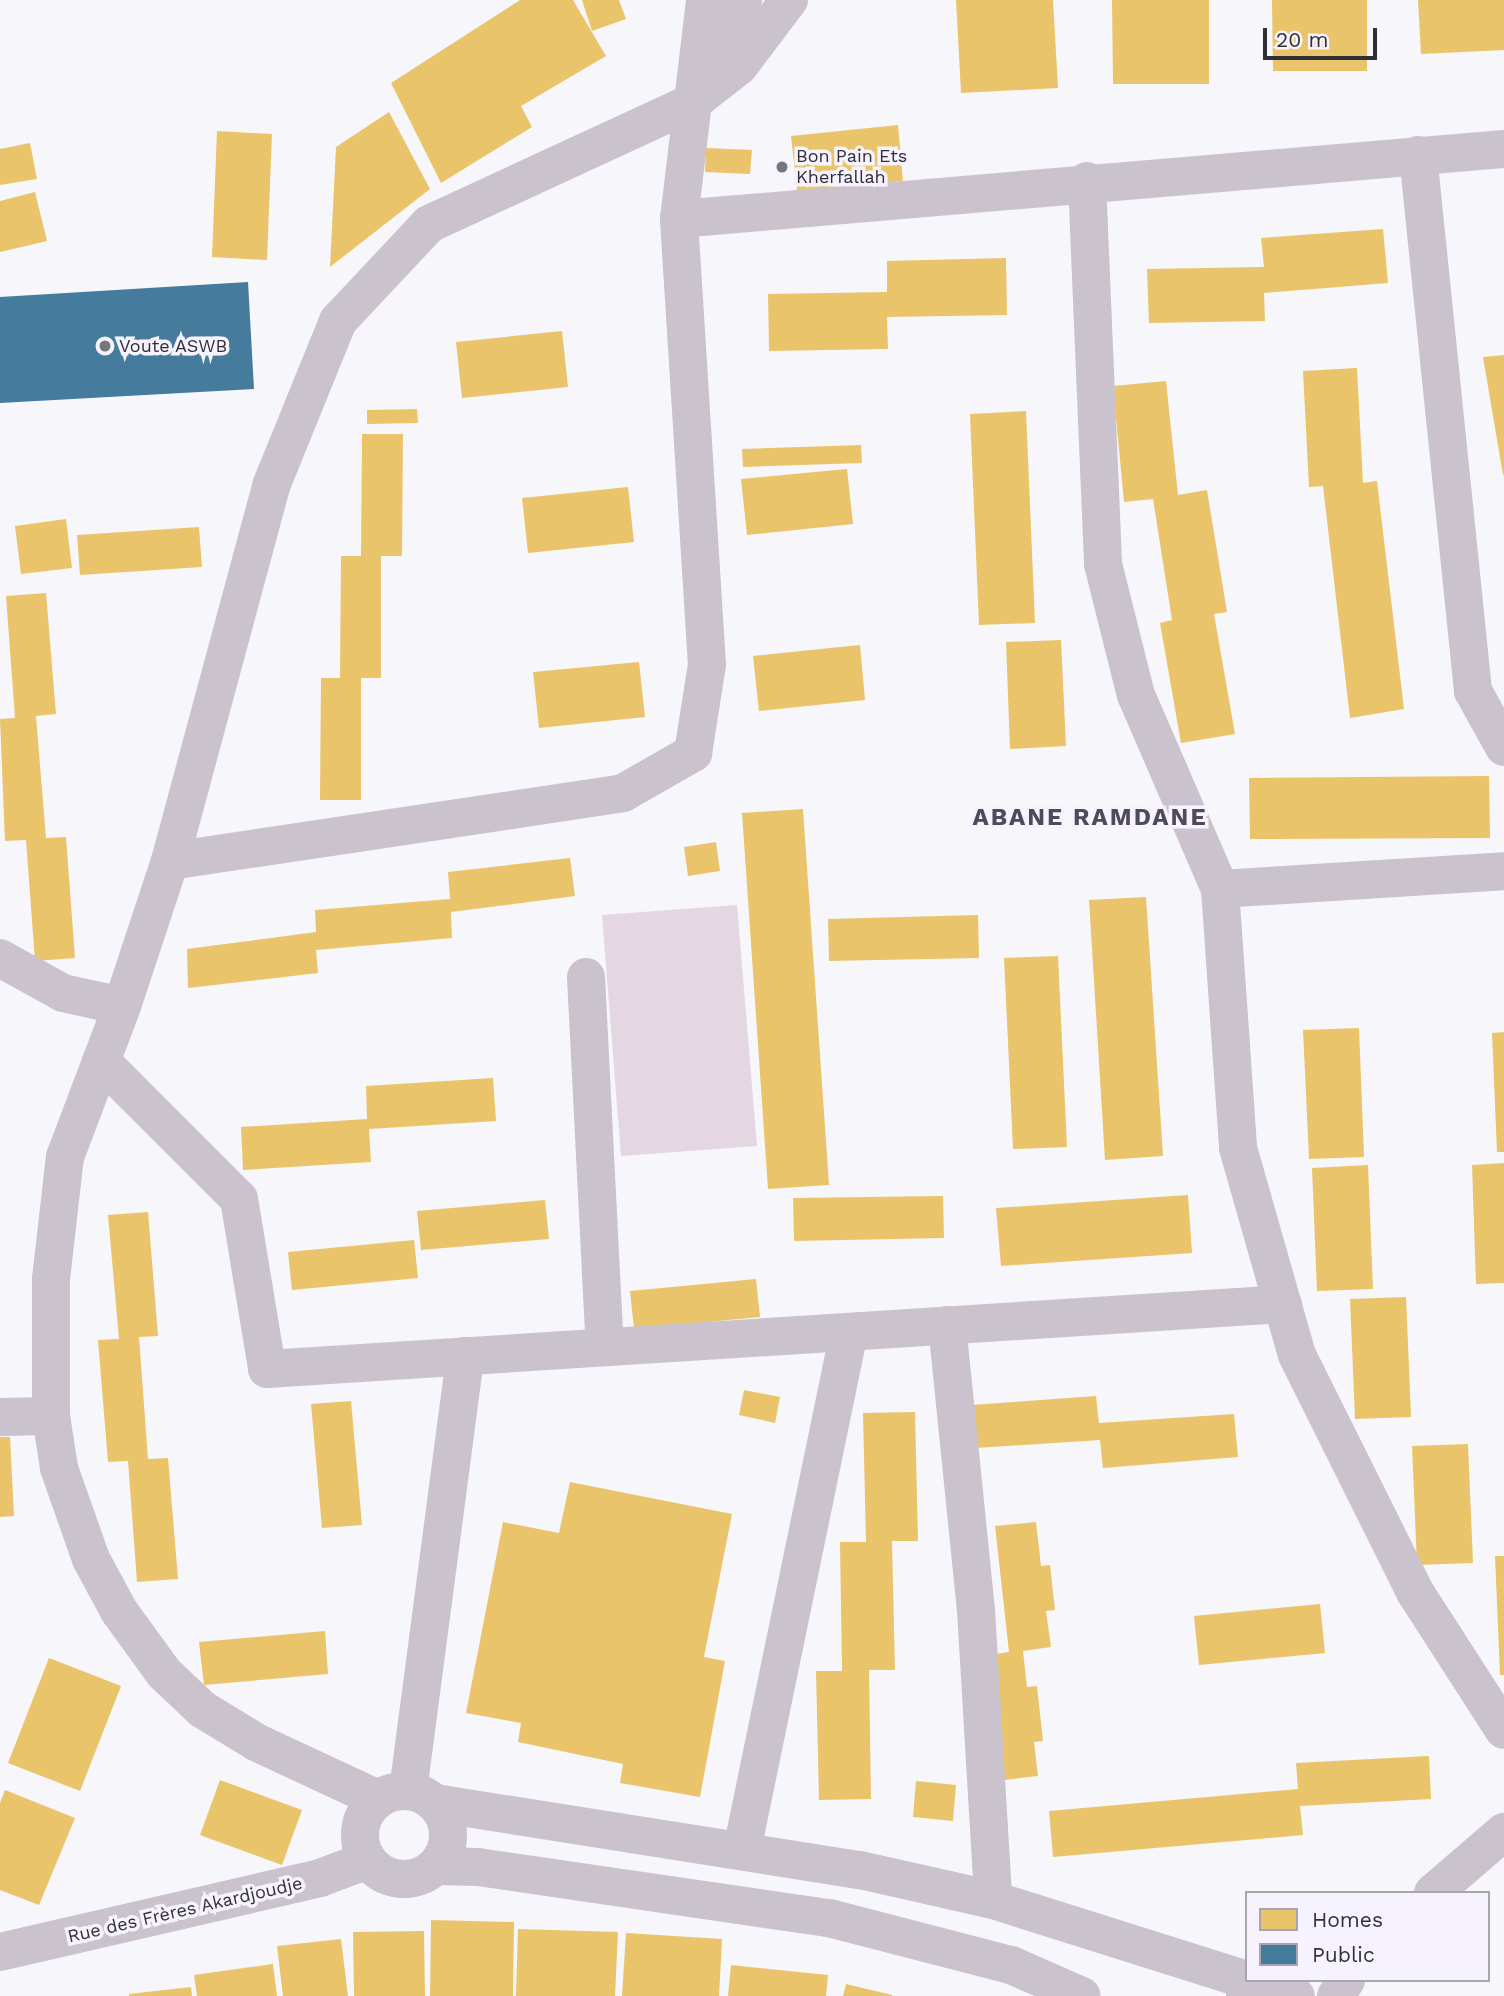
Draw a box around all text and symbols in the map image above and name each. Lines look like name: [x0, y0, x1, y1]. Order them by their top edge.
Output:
scale bar: [1266, 14, 1380, 58]
text: 20 m: [1276, 27, 1328, 52]
place label: Bon Pain Ets Kherfallah: [796, 146, 907, 188]
marker: Bon Pain Ets Kherfallah: [774, 159, 790, 175]
place label: Voute ASWB: [119, 335, 228, 357]
marker: Voute ASWB: [97, 338, 113, 354]
district label: ABANE RAMDANE: [974, 804, 1206, 832]
street label: Rue des Frères Akardjoudje: [65, 1872, 305, 1948]
legend: [1245, 1891, 1490, 1982]
text: Homes: [1312, 1907, 1383, 1932]
text: Public: [1312, 1942, 1375, 1967]

